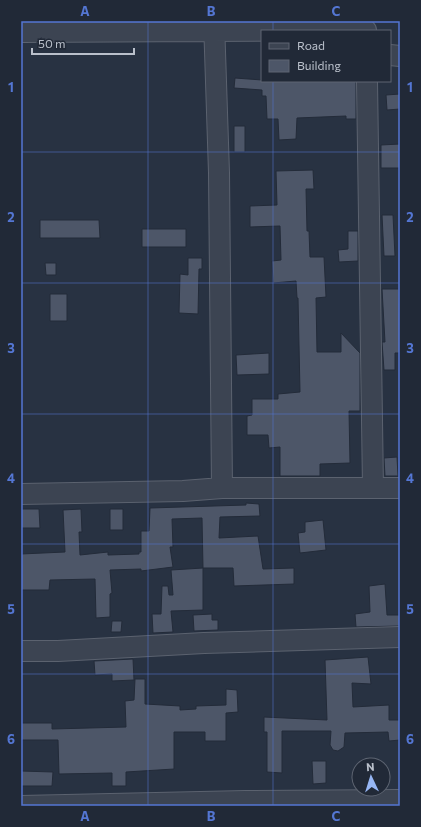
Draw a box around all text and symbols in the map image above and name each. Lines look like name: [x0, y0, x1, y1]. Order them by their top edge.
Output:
text: A: [80, 3, 90, 19]
text: B: [207, 3, 216, 19]
text: C: [332, 3, 341, 19]
scale bar: [32, 30, 134, 56]
legend: [261, 30, 391, 82]
text: 50 m: [38, 36, 66, 50]
text: Road: [297, 38, 325, 52]
text: Building: [297, 58, 341, 72]
text: 1: [8, 79, 14, 95]
text: 1: [407, 79, 413, 95]
text: 2: [7, 209, 15, 225]
text: 2: [406, 209, 414, 225]
text: 3: [7, 340, 15, 356]
text: 3: [406, 340, 414, 356]
text: 4: [7, 470, 15, 486]
text: 4: [406, 470, 414, 486]
text: 5: [7, 601, 15, 617]
text: 5: [406, 601, 414, 617]
text: 6: [7, 731, 15, 747]
text: 6: [406, 731, 414, 747]
north arrow: [351, 757, 391, 797]
text: N: [366, 760, 375, 773]
text: A: [80, 808, 90, 824]
text: B: [207, 808, 216, 824]
text: C: [332, 808, 341, 824]

